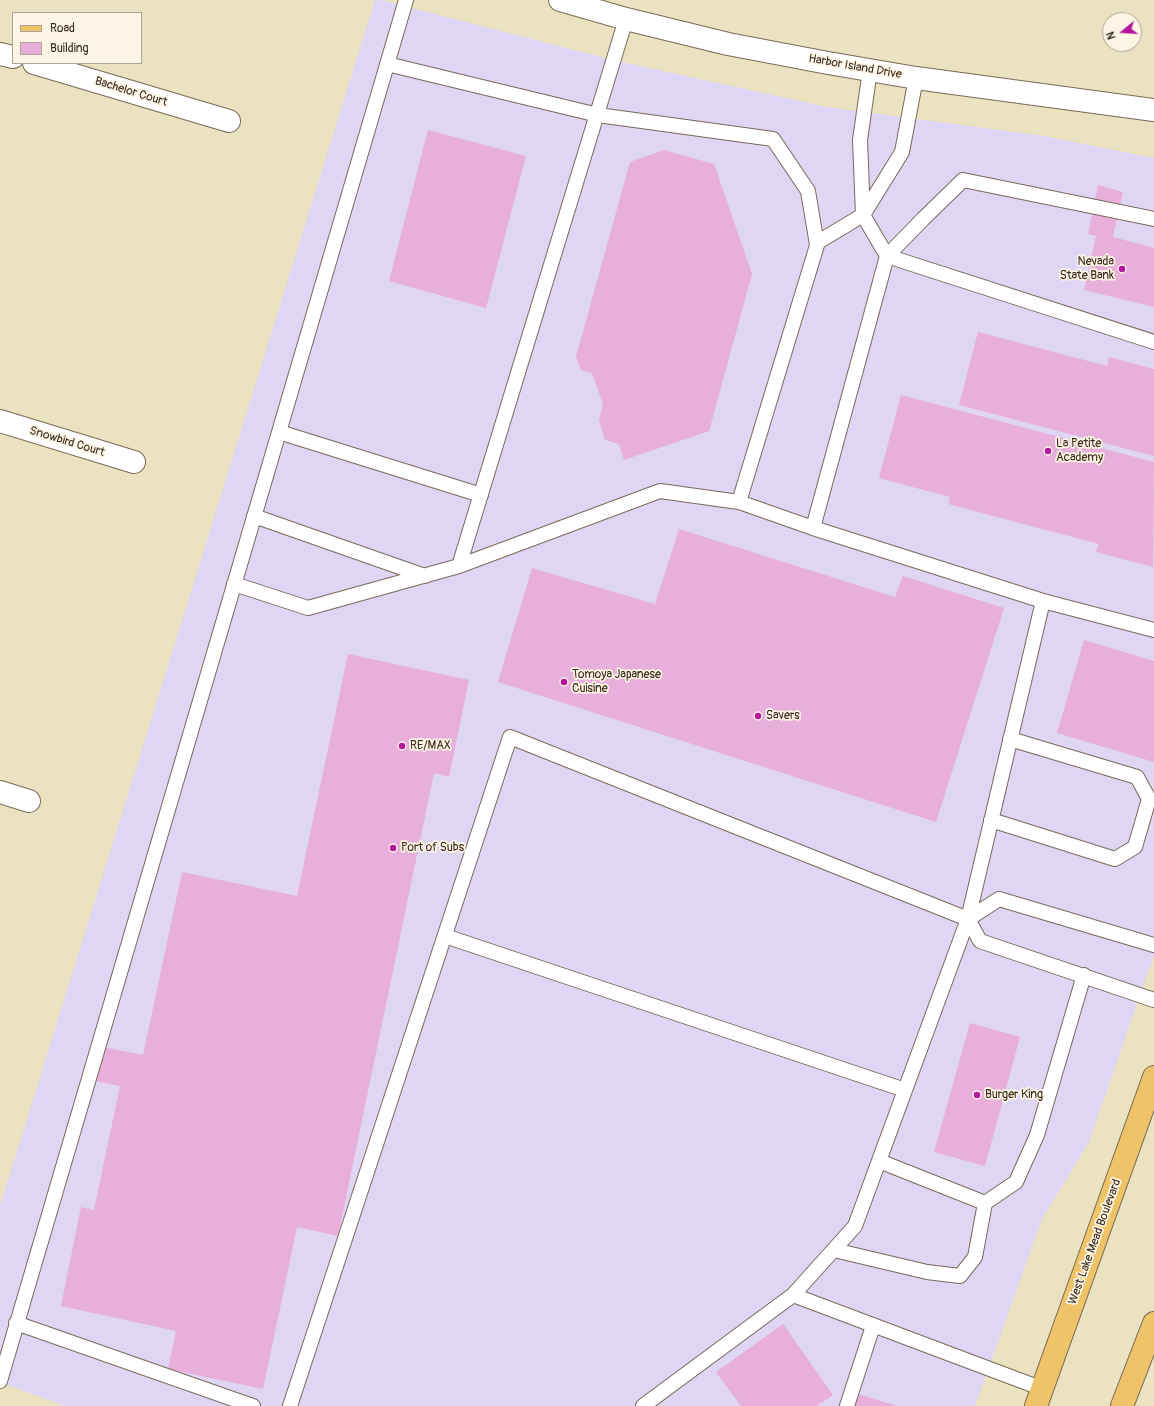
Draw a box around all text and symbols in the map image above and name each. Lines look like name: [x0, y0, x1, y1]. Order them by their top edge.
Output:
legend: [12, 12, 142, 64]
north arrow: [1102, 12, 1142, 52]
text: Road: [50, 21, 75, 36]
text: N: [1104, 30, 1118, 41]
text: Building: [50, 41, 89, 56]
street label: Harbor Island Drive: [807, 52, 903, 82]
street label: Bachelor Court: [93, 74, 169, 110]
place label: Nevada State Bank: [1060, 255, 1114, 283]
marker: Nevada State Bank: [1117, 264, 1127, 274]
street label: Snowbird Court: [28, 424, 106, 460]
place label: La Petite Academy: [1056, 437, 1103, 465]
marker: La Petite Academy: [1043, 446, 1053, 456]
place label: Tomoya Japanese Cuisine: [572, 668, 661, 696]
marker: Tomoya Japanese Cuisine: [559, 677, 569, 687]
place label: Savers: [766, 709, 800, 723]
marker: Savers: [753, 711, 763, 721]
place label: RE/MAX: [410, 739, 451, 753]
marker: RE/MAX: [397, 741, 407, 751]
place label: Port of Subs: [401, 841, 464, 855]
marker: Port of Subs: [388, 843, 398, 853]
place label: Burger King: [985, 1088, 1043, 1102]
marker: Burger King: [972, 1090, 982, 1100]
street label: West Lake Mead Boulevard: [1066, 1177, 1124, 1307]

